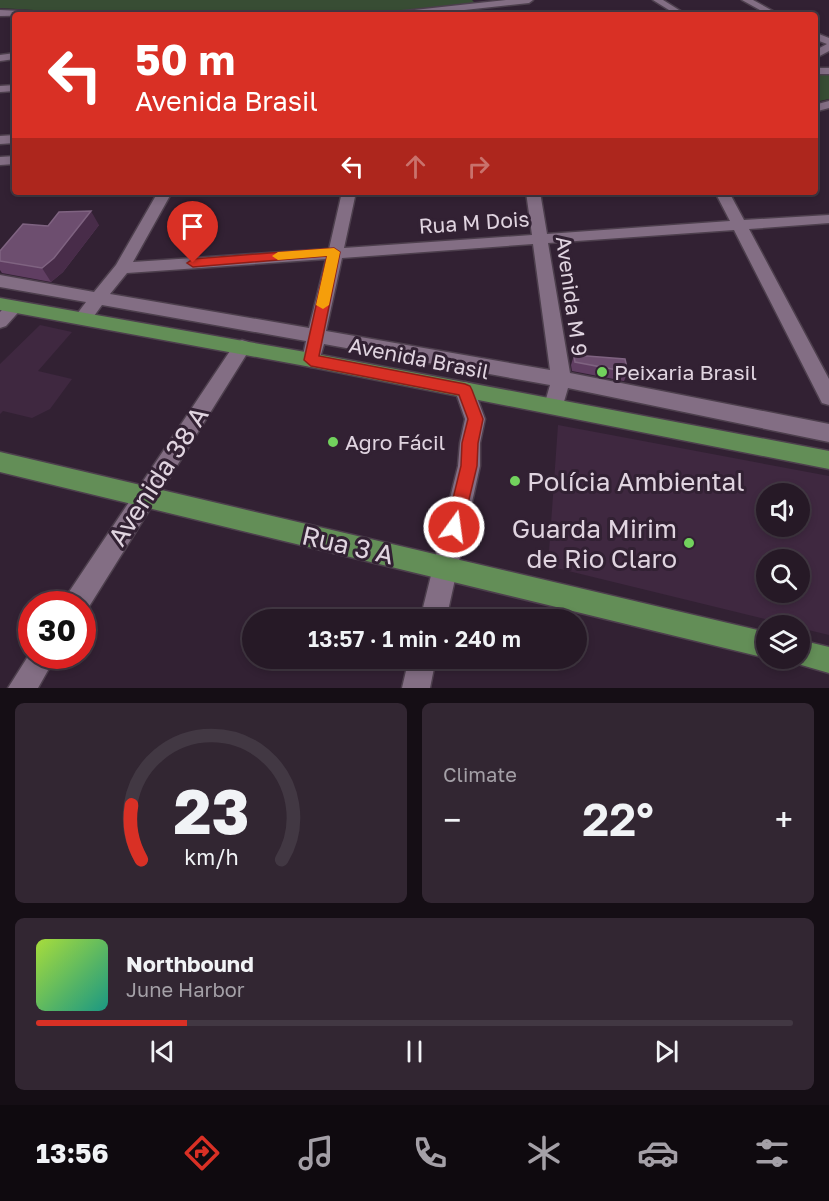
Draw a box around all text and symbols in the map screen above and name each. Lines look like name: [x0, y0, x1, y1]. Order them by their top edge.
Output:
text: 50 m: [135, 34, 235, 84]
icon: left: [36, 36, 114, 114]
text: Avenida Brasil: [135, 85, 318, 117]
icon: left: [336, 150, 369, 183]
icon: ahead: [399, 150, 432, 183]
icon: right: [462, 150, 495, 183]
pin: [167, 201, 218, 263]
street label: Rua M Dois: [418, 205, 530, 239]
icon: arrive: [176, 210, 209, 243]
street label: Avenida M 9: [551, 234, 593, 358]
street label: Avenida Brasil: [347, 332, 491, 384]
place label: Peixaria Brasil: [614, 359, 757, 385]
marker: Peixaria Brasil: [595, 365, 609, 379]
street label: Avenida 38 A: [101, 400, 215, 552]
place label: Agro Fácil: [345, 429, 445, 455]
marker: Agro Fácil: [326, 435, 340, 449]
place label: Polícia Ambiental: [527, 466, 745, 497]
marker: Polícia Ambiental: [508, 474, 522, 488]
map controls: [756, 483, 810, 669]
button: sound: [756, 483, 810, 537]
position arrow: [422, 495, 486, 559]
place label: Guarda Mirim de Rio Claro: [512, 513, 677, 574]
street label: Rua 3 A: [299, 519, 397, 571]
marker: Guarda Mirim de Rio Claro: [682, 536, 696, 550]
button: search: [756, 549, 810, 603]
speed limit sign: 30: [18, 591, 96, 669]
button: layers: [756, 615, 810, 669]
text: 13:57 · 1 min · 240 m: [308, 625, 521, 652]
text: Climate: [443, 762, 517, 786]
text: 23: [173, 773, 249, 848]
text: 22°: [582, 792, 654, 846]
text: −: [443, 800, 461, 839]
text: +: [775, 800, 793, 839]
text: km/h: [184, 844, 238, 870]
text: Northbound: [126, 950, 254, 977]
text: June Harbor: [126, 977, 245, 1001]
icon: previous: [146, 1035, 179, 1068]
icon: pause: [398, 1035, 431, 1068]
icon: next: [650, 1035, 683, 1068]
icon: directions: [181, 1132, 223, 1174]
icon: music: [295, 1132, 337, 1174]
icon: phone: [409, 1132, 451, 1174]
icon: climate: [523, 1132, 565, 1174]
icon: car: [637, 1132, 679, 1174]
icon: filters: [751, 1132, 793, 1174]
text: 13:56: [36, 1137, 109, 1169]

